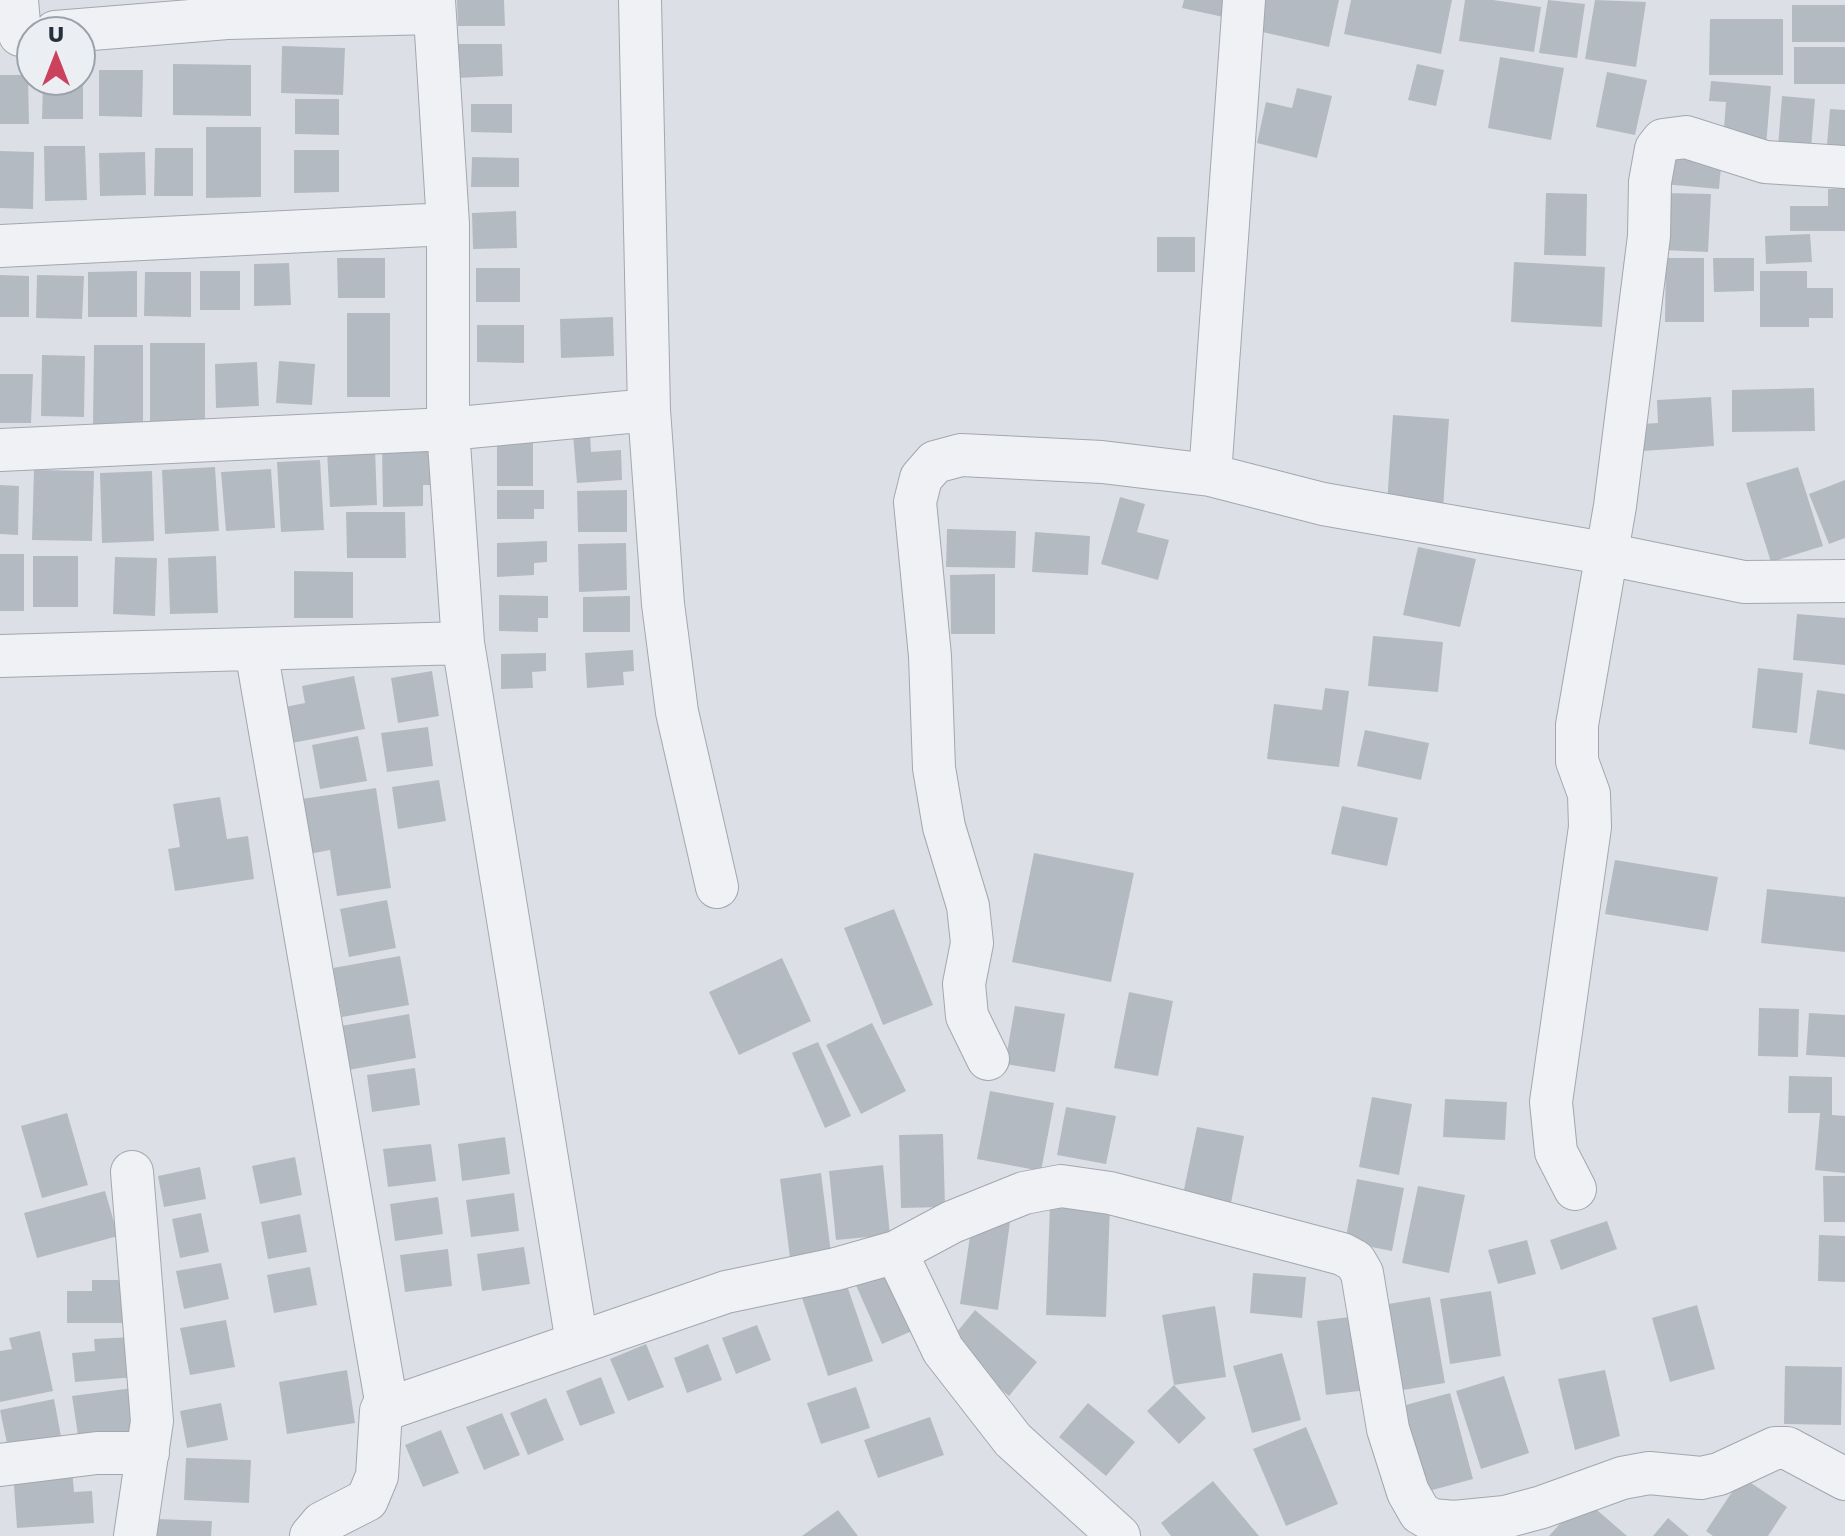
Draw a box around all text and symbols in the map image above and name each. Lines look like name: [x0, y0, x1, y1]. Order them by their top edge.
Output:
north arrow: [16, 16, 96, 96]
text: U: [48, 20, 64, 47]

